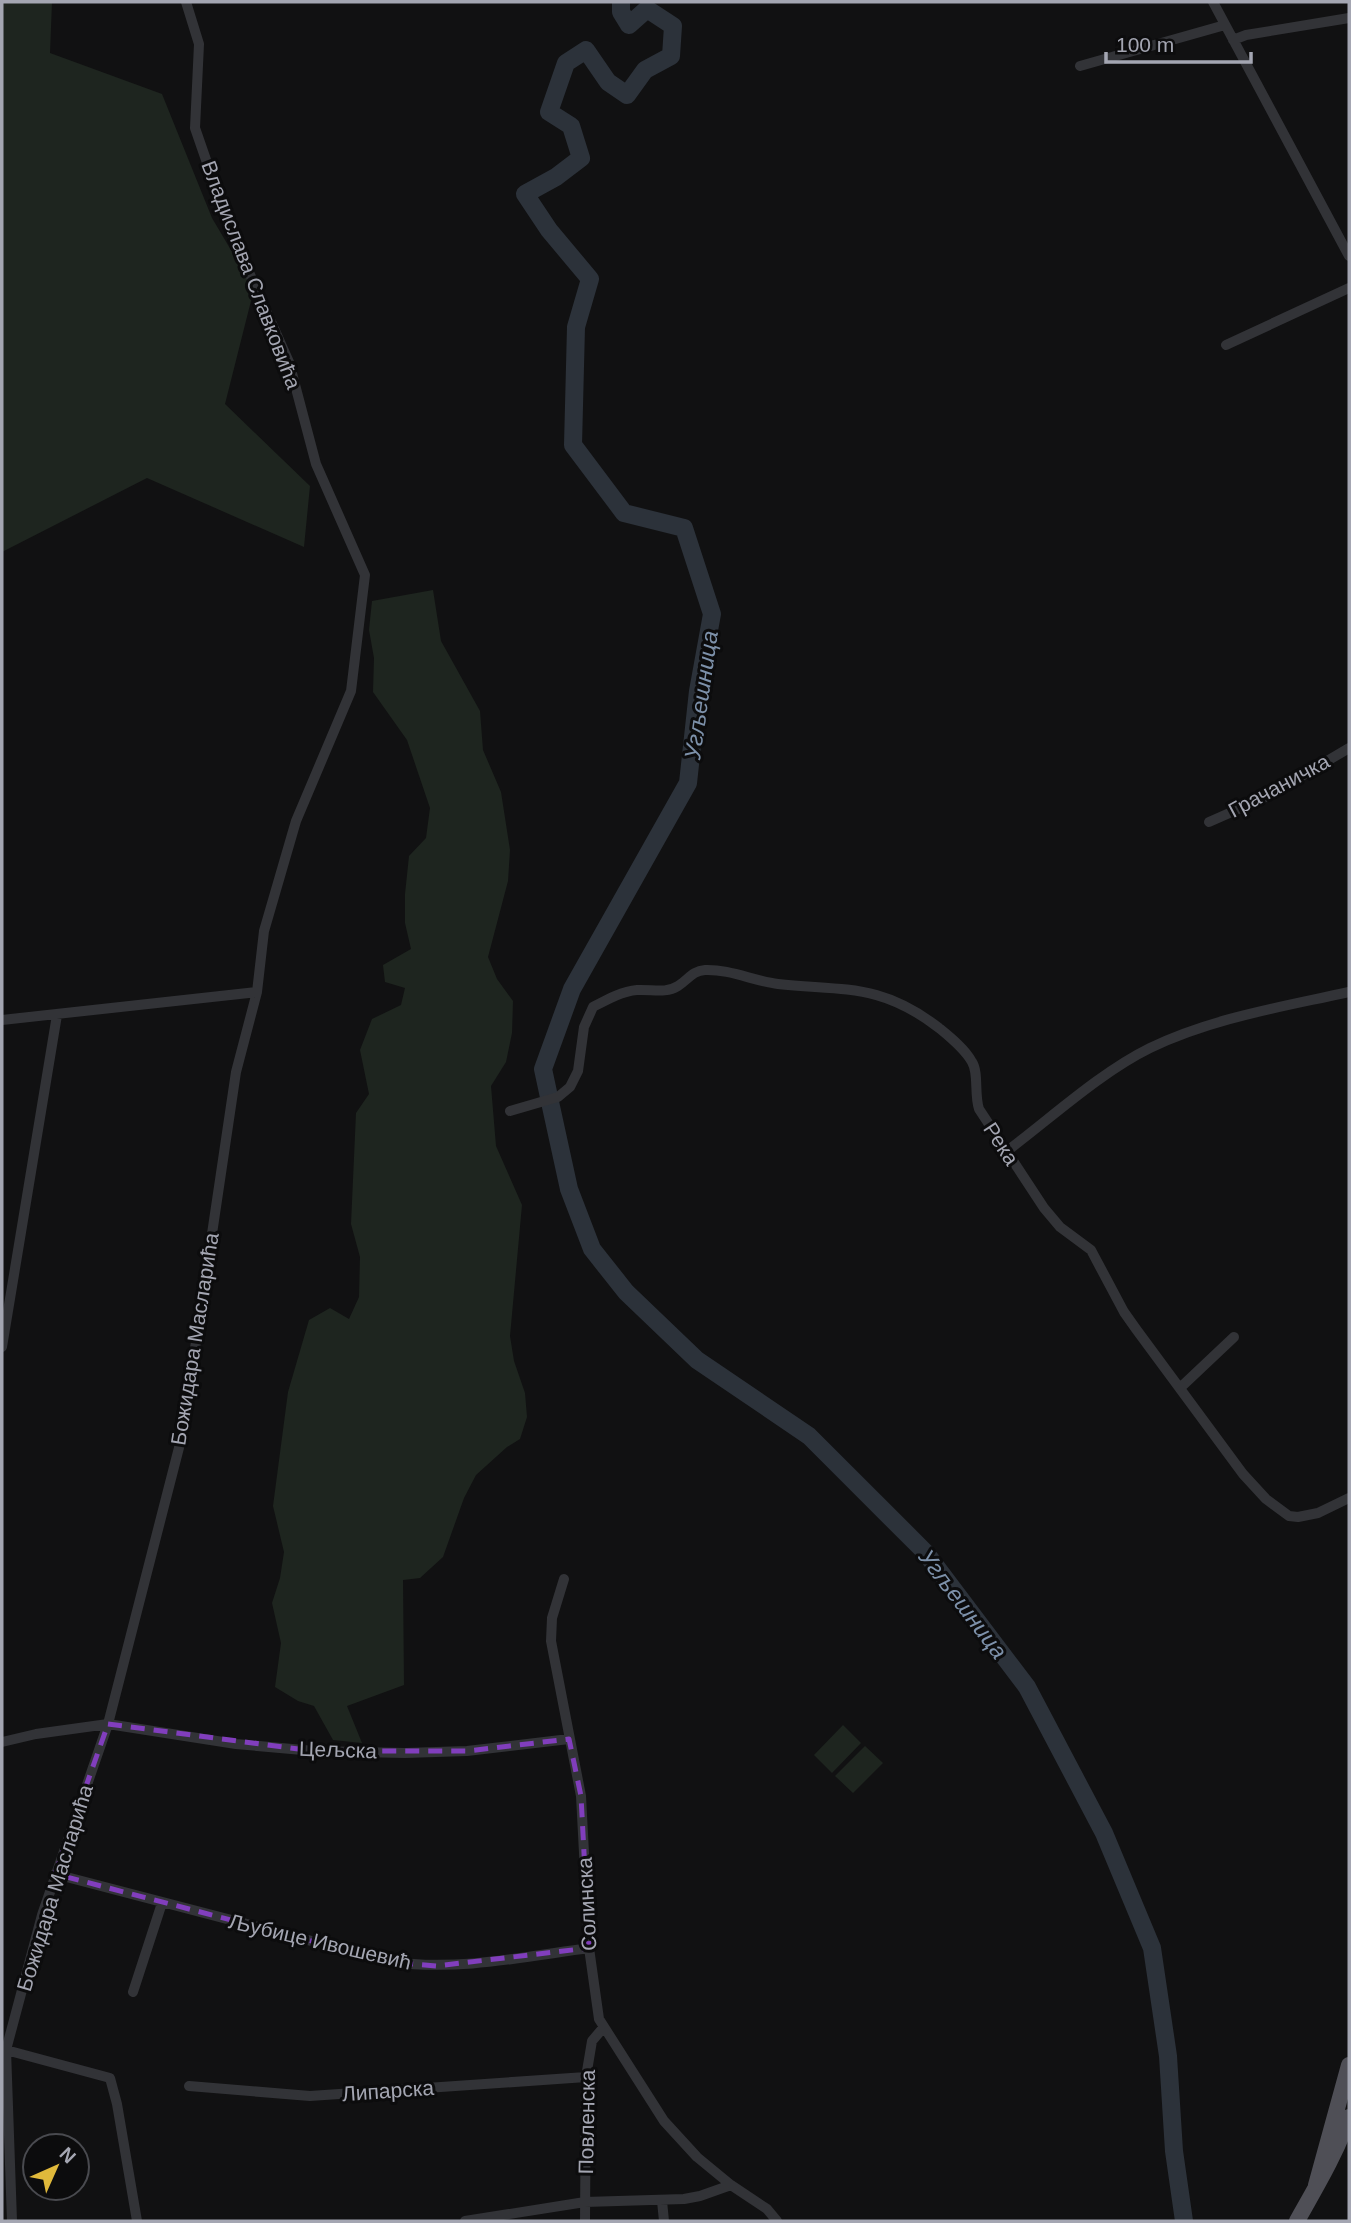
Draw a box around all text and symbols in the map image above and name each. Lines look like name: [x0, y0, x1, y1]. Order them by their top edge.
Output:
scale bar: [1106, 21, 1251, 65]
text: 100 m: [1116, 33, 1174, 56]
street label: Владислава Славковића: [197, 158, 306, 392]
water label: Угљешница: [679, 629, 723, 762]
street label: Грачаничка: [1224, 749, 1334, 822]
street label: Река: [979, 1118, 1024, 1170]
street label: Божидара Масларића: [166, 1231, 223, 1447]
water label: Угљешница: [913, 1543, 1013, 1664]
street label: Цељска: [299, 1737, 378, 1762]
street label: Божидара Масларића: [12, 1782, 97, 1994]
street label: Солинска: [573, 1856, 600, 1951]
street label: Љубице Ивошевић: [227, 1909, 414, 1974]
street label: Повленска: [574, 2069, 599, 2175]
street label: Липарска: [341, 2076, 435, 2105]
north arrow: [21, 2132, 91, 2202]
text: N: [55, 2143, 80, 2168]

